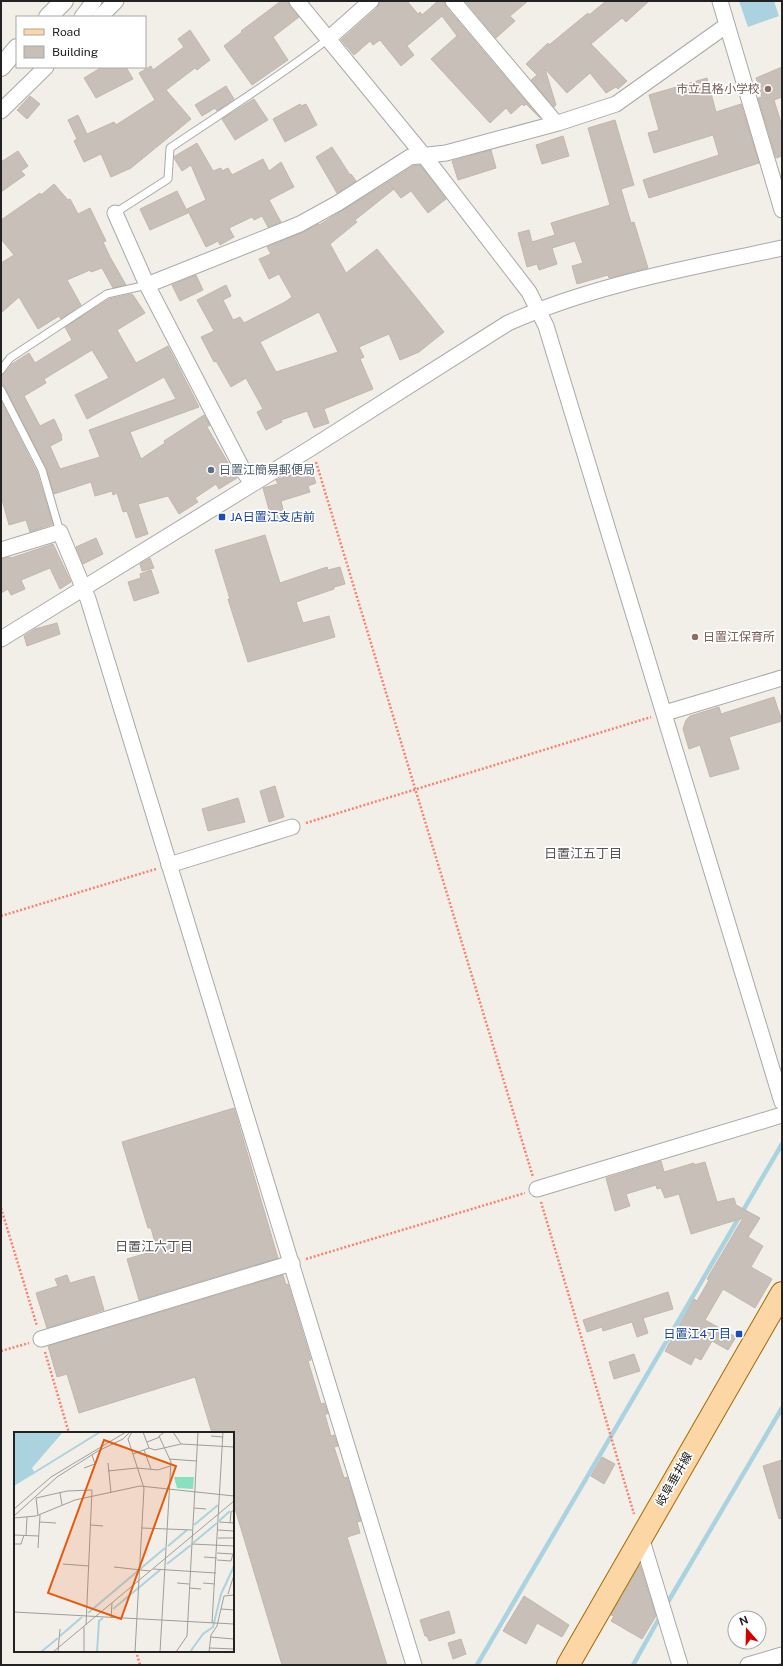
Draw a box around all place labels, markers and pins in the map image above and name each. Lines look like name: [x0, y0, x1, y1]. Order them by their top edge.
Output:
place label: 市立且格小学校: [676, 82, 760, 96]
marker: 市立且格小学校: [763, 84, 773, 94]
place label: 日置江簡易郵便局: [219, 463, 315, 477]
marker: 日置江簡易郵便局: [206, 465, 216, 475]
place label: JA日置江支店前: [230, 510, 315, 524]
marker: JA日置江支店前: [217, 512, 227, 522]
place label: 日置江保育所: [703, 630, 775, 644]
marker: 日置江保育所: [690, 632, 700, 642]
place label: 日置江4丁目: [663, 1327, 731, 1341]
marker: 日置江4丁目: [734, 1329, 744, 1339]

